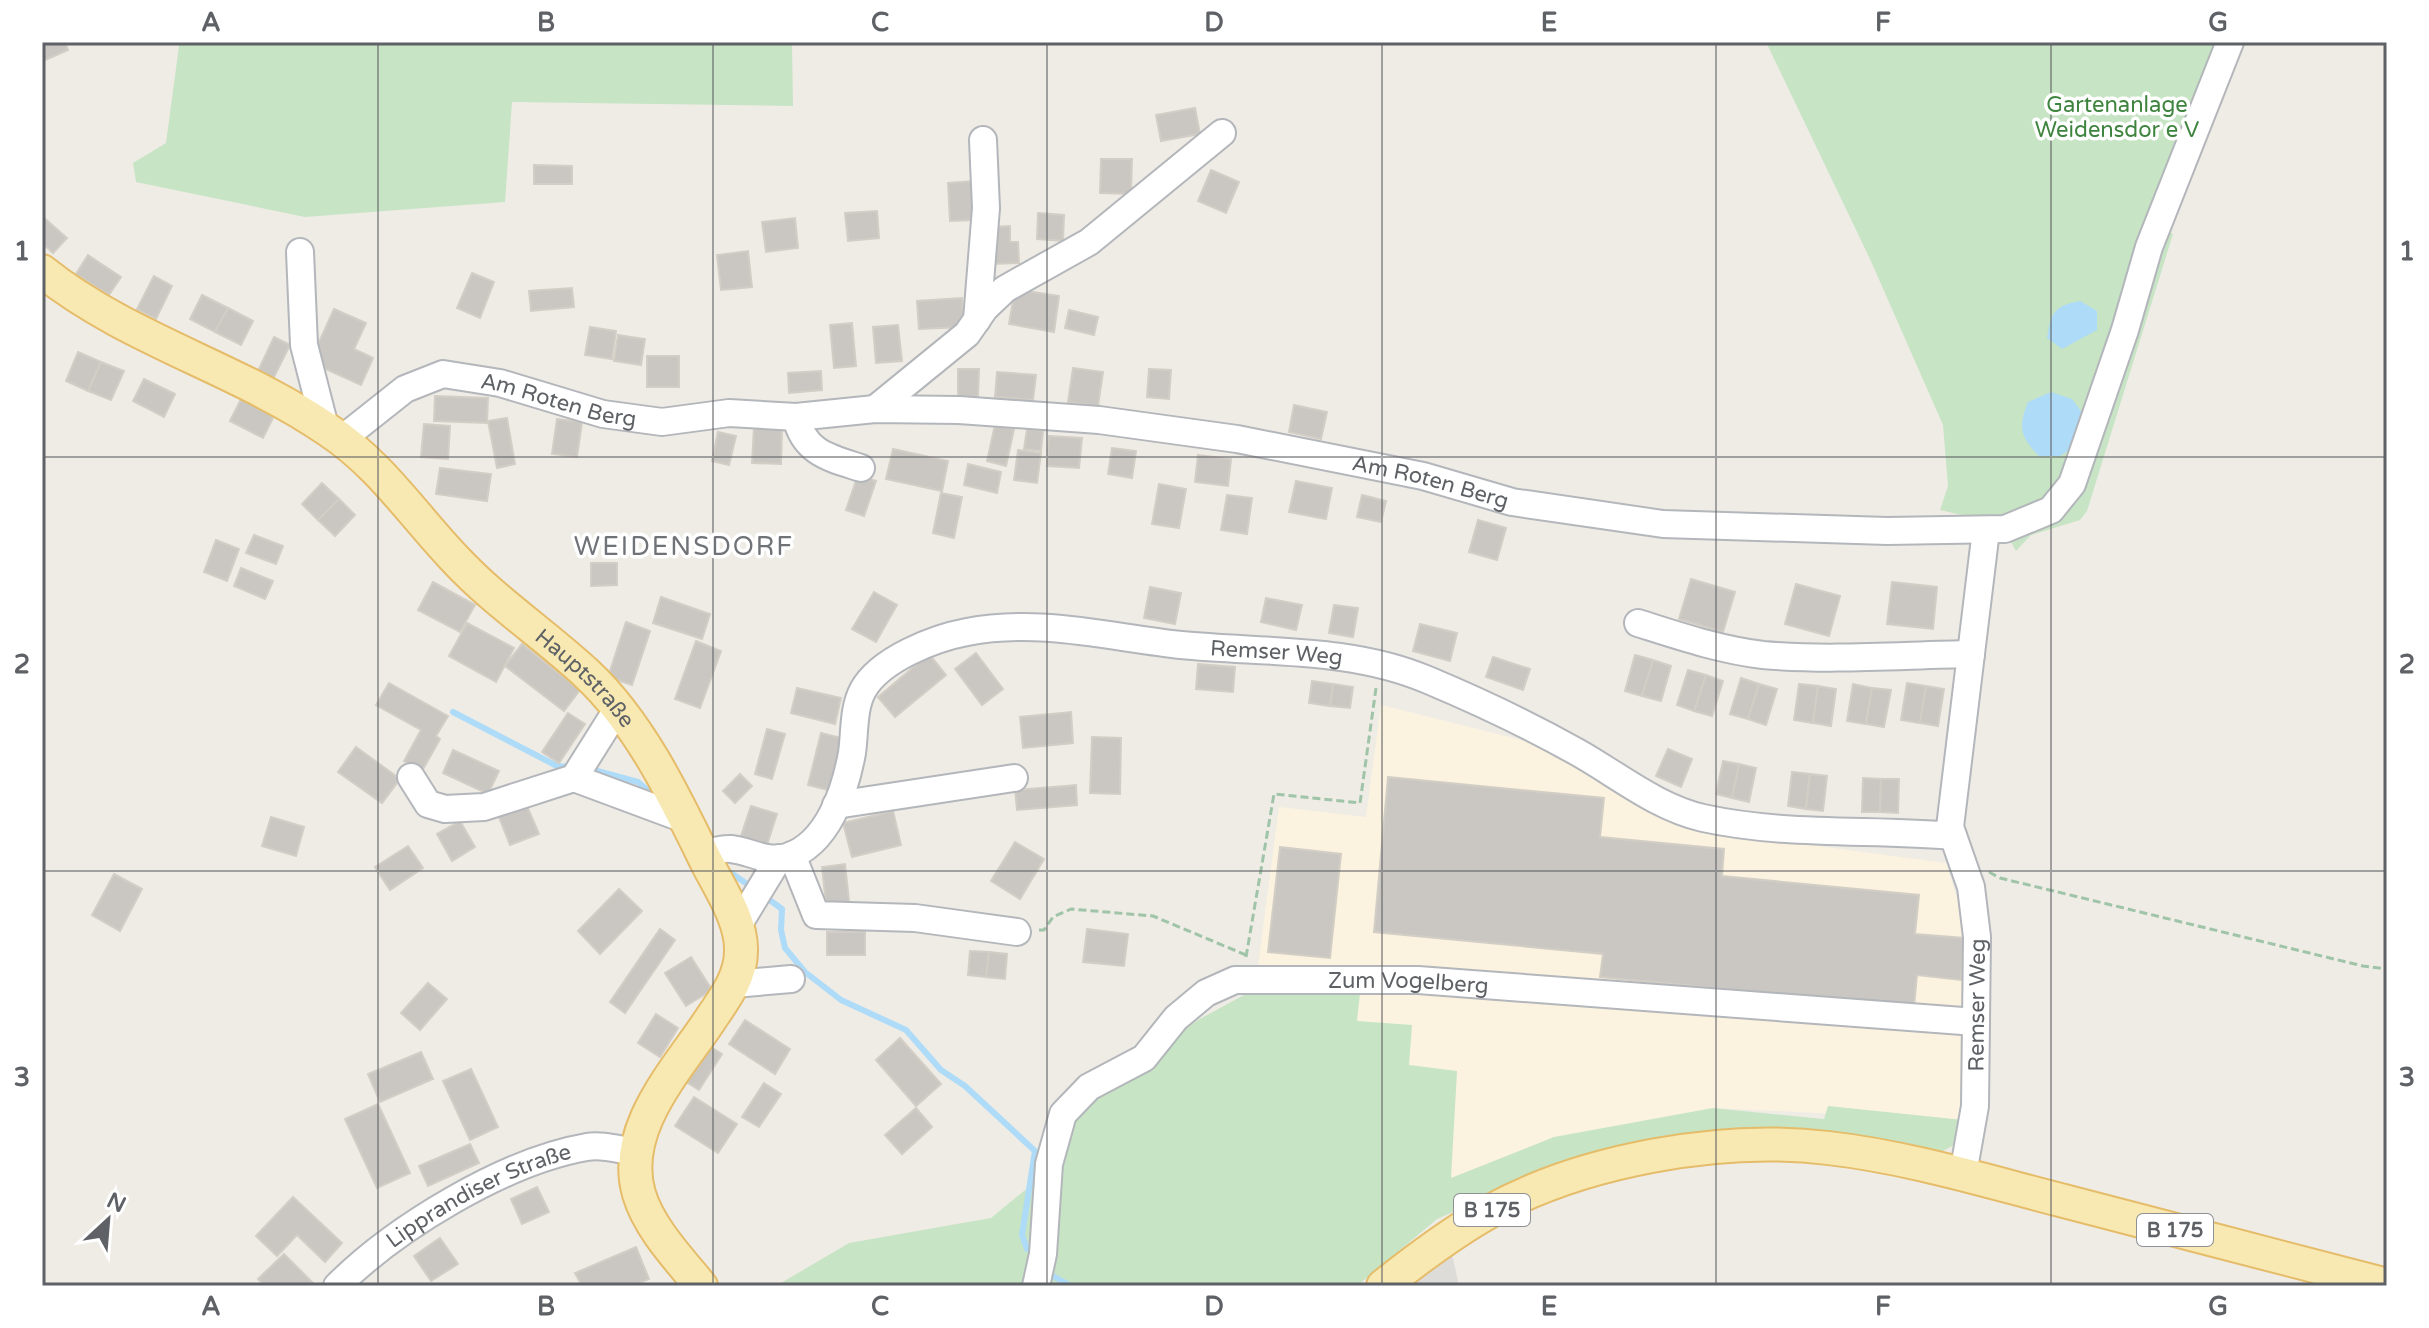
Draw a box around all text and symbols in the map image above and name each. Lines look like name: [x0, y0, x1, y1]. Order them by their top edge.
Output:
text: A: [201, 7, 221, 38]
text: B: [537, 7, 555, 38]
text: C: [871, 7, 889, 38]
text: D: [1204, 7, 1224, 38]
text: E: [1541, 7, 1557, 38]
text: F: [1875, 7, 1891, 38]
text: G: [2208, 7, 2228, 38]
park label: Gartenanlage Weidensdor e V: [2035, 92, 2199, 143]
text: 1: [14, 236, 30, 267]
text: 1: [2399, 236, 2415, 267]
street label: Am Roten Berg: [479, 368, 638, 432]
street label: Am Roten Berg: [1350, 450, 1512, 514]
district label: WEIDENSDORF: [574, 531, 794, 562]
street label: Hauptstraße: [530, 623, 640, 732]
street label: Remser Weg: [1209, 635, 1344, 671]
text: 2: [14, 649, 30, 680]
text: 2: [2399, 649, 2415, 680]
street label: Remser Weg: [1963, 938, 1991, 1072]
street label: Zum Vogelberg: [1328, 968, 1490, 999]
text: 3: [14, 1062, 30, 1093]
text: 3: [2399, 1062, 2415, 1093]
street label: Lipprandiser Straße: [381, 1139, 574, 1254]
north arrow: [68, 1180, 148, 1260]
text: N: [103, 1187, 130, 1218]
road number: B 175: [1454, 1194, 1530, 1226]
road number: B 175: [2137, 1214, 2213, 1246]
text: A: [201, 1291, 221, 1322]
text: B: [537, 1291, 555, 1322]
text: C: [871, 1291, 889, 1322]
text: D: [1204, 1291, 1224, 1322]
text: E: [1541, 1291, 1557, 1322]
text: F: [1875, 1291, 1891, 1322]
text: G: [2208, 1291, 2228, 1322]

